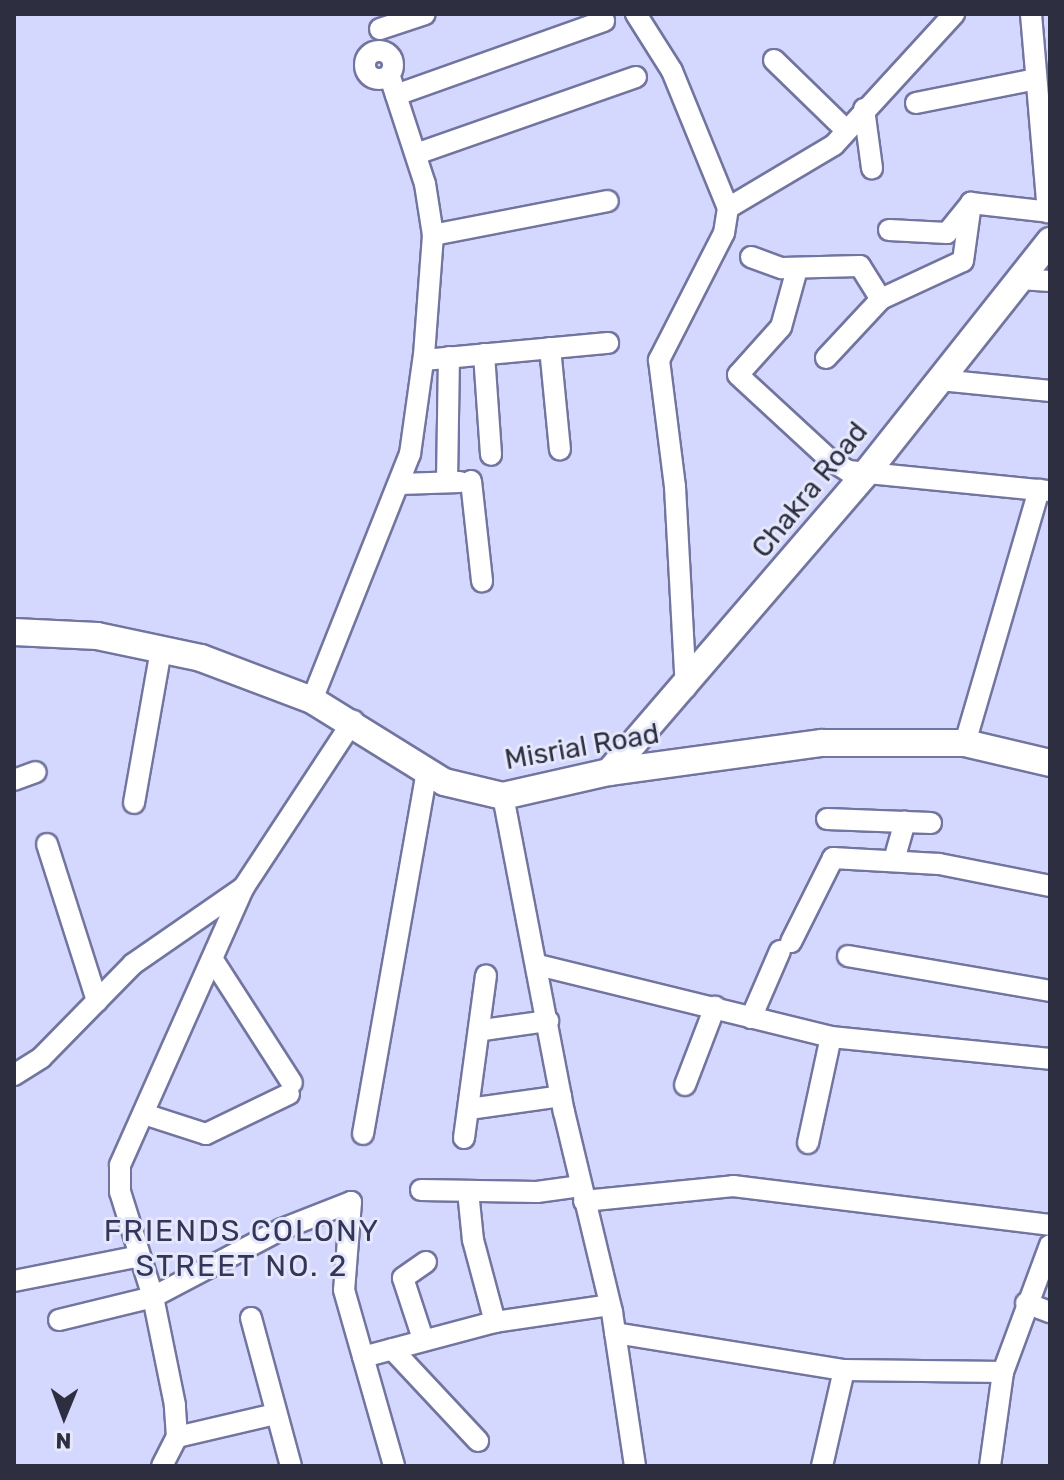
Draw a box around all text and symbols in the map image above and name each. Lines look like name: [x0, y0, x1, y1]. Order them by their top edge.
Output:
street label: Chakra Road: [745, 415, 875, 565]
street label: Misrial Road: [502, 717, 662, 777]
district label: FRIENDS COLONY STREET NO. 2: [104, 1213, 380, 1284]
north arrow: [24, 1376, 104, 1456]
text: N: [55, 1427, 72, 1454]

